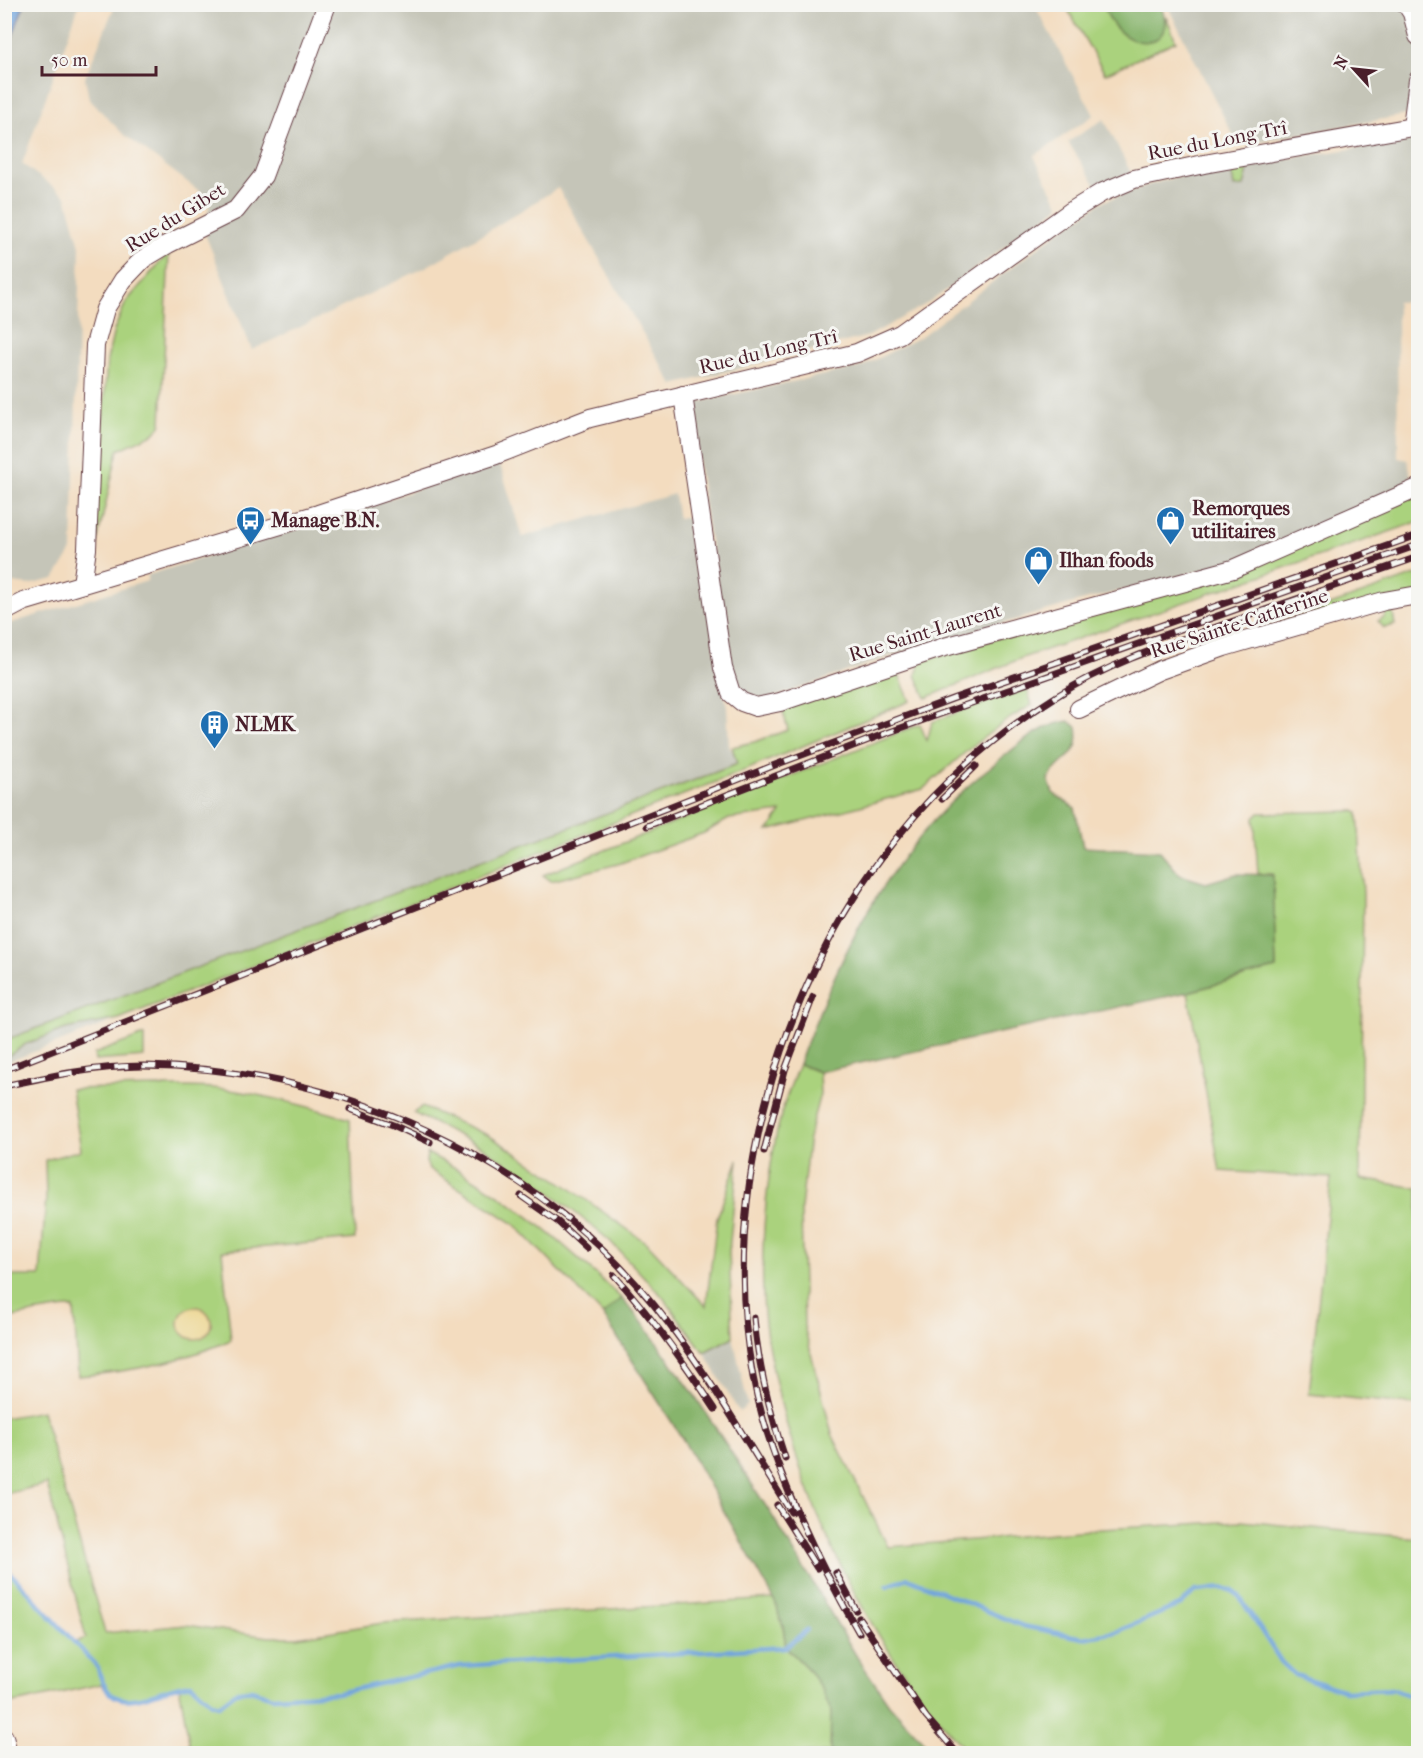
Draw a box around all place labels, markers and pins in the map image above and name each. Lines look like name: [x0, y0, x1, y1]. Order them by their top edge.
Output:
place label: Remorques utilitaires: [1191, 497, 1291, 543]
bus stop icon: Manage B.N.: [234, 504, 266, 546]
shop icon: Remorques utilitaires: [1155, 504, 1187, 546]
place label: Manage B.N.: [270, 509, 380, 532]
shop icon: Ilhan foods: [1022, 544, 1054, 586]
place label: Ilhan foods: [1059, 549, 1154, 572]
building icon: NLMK: [198, 708, 230, 750]
place label: NLMK: [235, 713, 297, 736]

